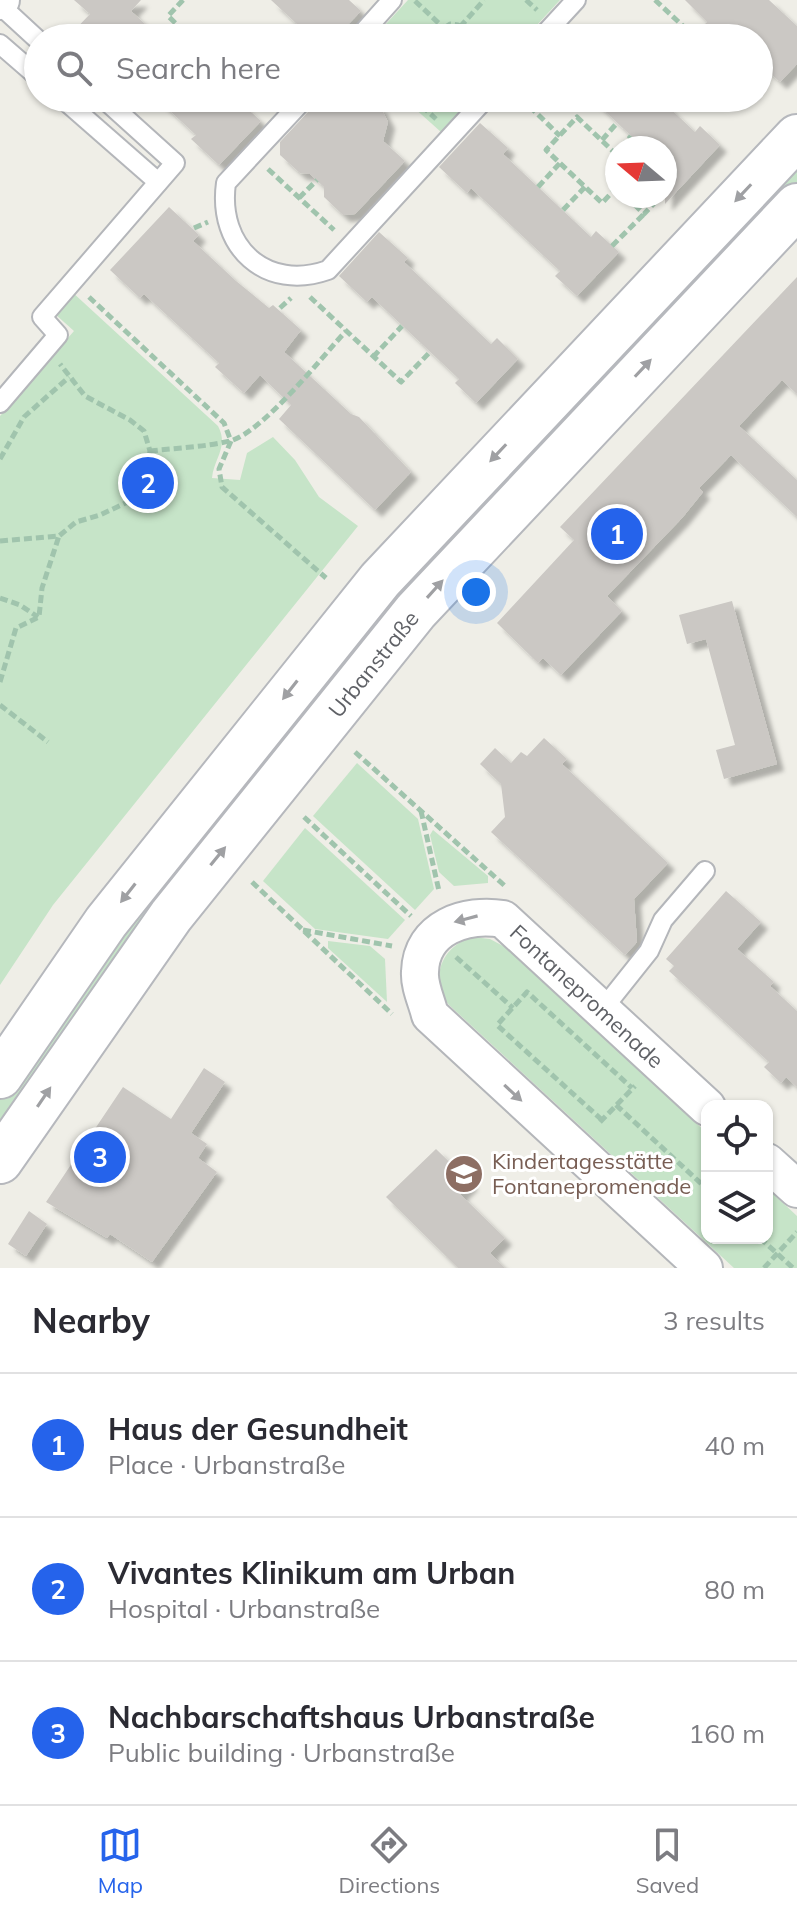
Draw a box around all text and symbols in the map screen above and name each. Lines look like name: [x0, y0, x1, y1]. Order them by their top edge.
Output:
search box: [24, 24, 773, 112]
icon: search: [52, 46, 96, 90]
text: Search here: [116, 49, 281, 87]
north arrow: [605, 136, 677, 208]
one-way arrow: [735, 183, 753, 202]
one-way arrow: [634, 359, 652, 378]
one-way arrow: [490, 443, 508, 462]
pin: 2: [122, 453, 174, 513]
pin: 1: [591, 504, 643, 564]
your location: [456, 572, 496, 612]
one-way arrow: [426, 580, 443, 600]
street label: Urbanstraße: [322, 605, 425, 723]
one-way arrow: [282, 680, 298, 700]
one-way arrow: [209, 846, 226, 866]
one-way arrow: [121, 883, 137, 904]
one-way arrow: [453, 914, 478, 926]
street label: Fontanepromenade: [504, 918, 670, 1074]
one-way arrow: [504, 1083, 523, 1101]
one-way arrow: [36, 1086, 51, 1107]
map controls: [701, 1100, 773, 1244]
button: locate: [701, 1100, 773, 1172]
pin: 3: [74, 1127, 126, 1187]
place label: Kindertagesstätte Fontanepromenade: [492, 1147, 691, 1200]
school or university icon: Kindertagesstätte Fontanepromenade: [443, 1153, 485, 1195]
button: layers: [701, 1172, 773, 1244]
text: Nearby: [32, 1299, 150, 1342]
text: 3 results: [663, 1304, 765, 1337]
text: Haus der Gesundheit: [108, 1410, 408, 1448]
text: 1: [50, 1429, 66, 1462]
text: 40 m: [704, 1429, 765, 1462]
text: Place · Urbanstraße: [108, 1448, 345, 1481]
text: Vivantes Klinikum am Urban: [108, 1554, 515, 1592]
text: 2: [50, 1573, 66, 1606]
text: 80 m: [704, 1573, 765, 1606]
text: Hospital · Urbanstraße: [108, 1592, 380, 1625]
text: Nachbarschaftshaus Urbanstraße: [108, 1698, 595, 1736]
text: 3: [50, 1717, 66, 1750]
text: 160 m: [689, 1717, 765, 1750]
text: Public building · Urbanstraße: [108, 1736, 455, 1769]
tab: Map: [98, 1823, 143, 1899]
tab: Directions: [339, 1823, 440, 1899]
tab: Saved: [636, 1823, 699, 1899]

